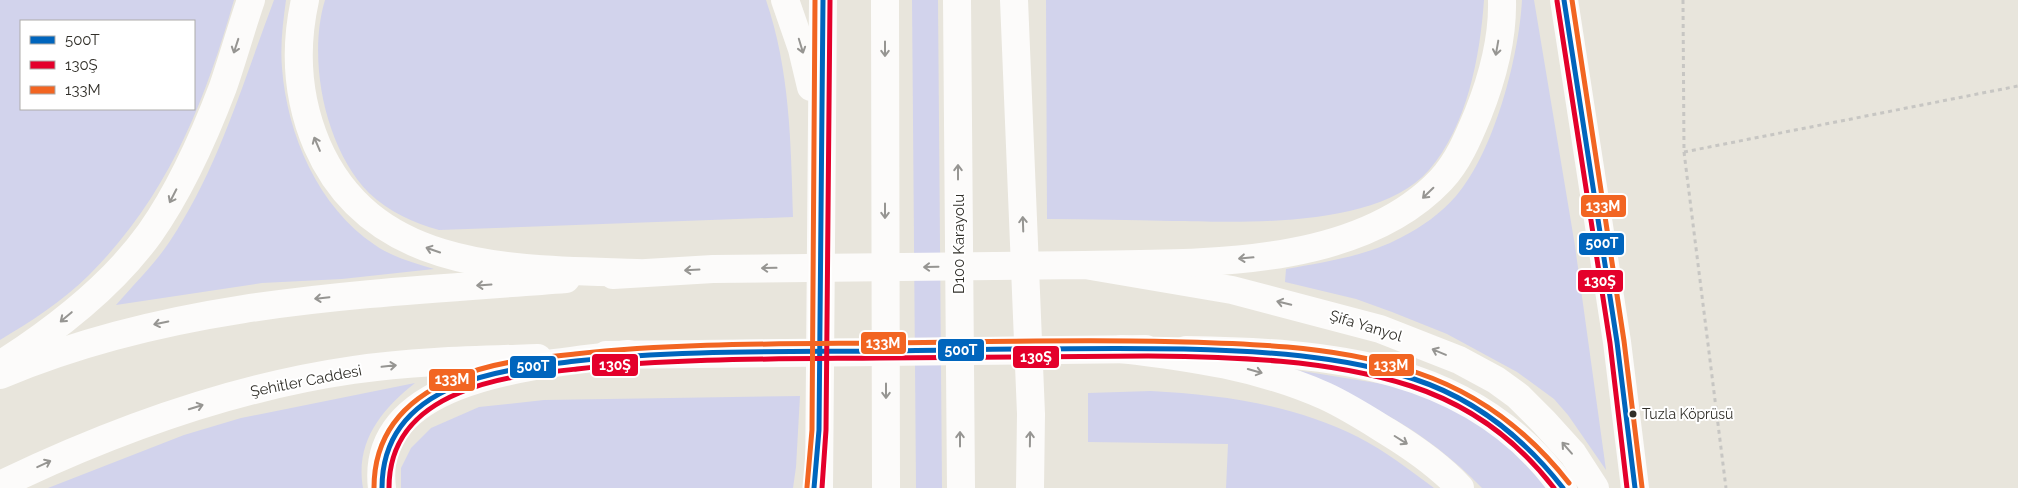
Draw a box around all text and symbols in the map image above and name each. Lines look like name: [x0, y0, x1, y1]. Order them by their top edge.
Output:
legend: [20, 20, 195, 110]
text: 500T: [65, 31, 100, 49]
one-way arrow: [797, 37, 807, 53]
one-way arrow: [230, 38, 240, 54]
one-way arrow: [880, 40, 890, 56]
one-way arrow: [1492, 40, 1502, 56]
text: 130Ş: [65, 56, 98, 74]
text: 133M: [65, 81, 101, 99]
one-way arrow: [311, 137, 321, 152]
one-way arrow: [953, 164, 963, 180]
one-way arrow: [1422, 186, 1434, 199]
one-way arrow: [168, 188, 177, 203]
street label: D100 Karayolu: [950, 194, 968, 294]
line badge: 133M: [1580, 194, 1627, 218]
text: 133M: [1586, 198, 1620, 214]
one-way arrow: [881, 203, 890, 219]
one-way arrow: [1019, 217, 1028, 233]
line badge: 500T: [1578, 232, 1625, 256]
text: 500T: [1585, 235, 1619, 251]
one-way arrow: [425, 244, 441, 254]
one-way arrow: [1238, 253, 1254, 263]
one-way arrow: [924, 262, 940, 272]
one-way arrow: [761, 263, 778, 273]
one-way arrow: [684, 266, 700, 275]
line badge: 130Ş: [1577, 269, 1624, 293]
text: 130Ş: [1584, 273, 1616, 289]
one-way arrow: [476, 280, 492, 290]
one-way arrow: [314, 294, 330, 303]
one-way arrow: [1277, 297, 1293, 307]
street label: Şifa Yanyol: [1328, 306, 1405, 346]
one-way arrow: [60, 311, 73, 322]
one-way arrow: [153, 319, 169, 329]
line badge: 133M: [860, 331, 907, 355]
text: 133M: [866, 335, 900, 351]
line badge: 500T: [937, 338, 985, 362]
text: 500T: [944, 342, 978, 358]
line badge: 130Ş: [1012, 345, 1060, 369]
one-way arrow: [1432, 346, 1447, 356]
text: 130Ş: [1020, 349, 1052, 365]
line badge: 130Ş: [591, 353, 639, 377]
line badge: 133M: [1368, 353, 1415, 377]
line badge: 500T: [509, 355, 557, 379]
text: 130Ş: [599, 357, 631, 373]
text: 133M: [1374, 357, 1408, 373]
text: 500T: [516, 358, 550, 374]
street label: Şehitler Caddesi: [249, 361, 363, 401]
one-way arrow: [381, 361, 397, 371]
one-way arrow: [1247, 367, 1263, 377]
line badge: 133M: [428, 368, 476, 392]
text: 133M: [435, 371, 469, 387]
one-way arrow: [881, 382, 891, 399]
one-way arrow: [188, 401, 204, 411]
place label: Tuzla Köprüsü: [1642, 406, 1733, 422]
marker: Tuzla Köprüsü: [1628, 409, 1638, 419]
one-way arrow: [955, 432, 965, 448]
one-way arrow: [1025, 432, 1035, 448]
one-way arrow: [1394, 436, 1408, 446]
one-way arrow: [1562, 442, 1573, 455]
one-way arrow: [36, 459, 51, 468]

